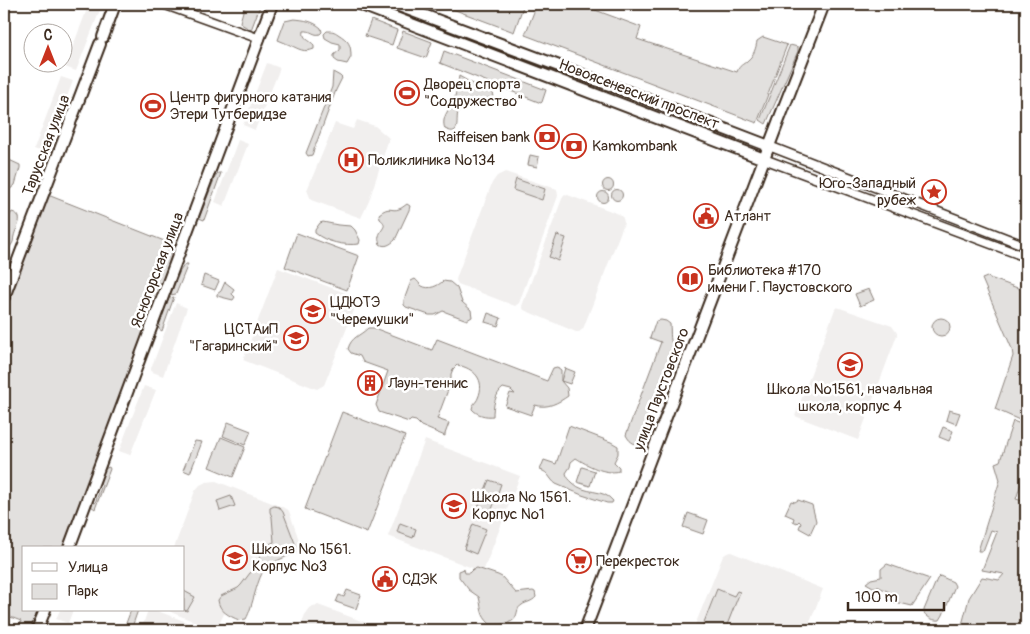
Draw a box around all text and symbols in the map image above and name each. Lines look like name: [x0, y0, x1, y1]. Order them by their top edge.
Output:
north arrow: [22, 22, 72, 72]
text: С: [44, 27, 53, 44]
street label: Новоясеневский проспект: [556, 55, 722, 134]
place label: Дворец спорта "Содружество": [423, 75, 523, 111]
sports icon: Дворец спорта "Содружество": [394, 80, 420, 106]
place label: Центр фигурного катания Этери Тутберидзе: [170, 88, 332, 124]
street label: Тарусская улица: [19, 92, 74, 198]
sports icon: Центр фигурного катания Этери Тутберидзе: [140, 93, 166, 119]
bank icon: Raiffeisen bank: [534, 124, 560, 150]
place label: Raiffeisen bank: [438, 128, 531, 147]
bank icon: Kamkombank: [561, 133, 587, 159]
place label: Kamkombank: [592, 137, 678, 156]
hospital icon: Поликлиника №134: [338, 147, 364, 173]
place label: Поликлиника №134: [368, 151, 495, 170]
place label: Юго-Западный рубеж: [820, 174, 916, 210]
place icon: Юго-Западный рубеж: [921, 179, 947, 205]
public building icon: Атлант: [693, 203, 719, 229]
place label: Атлант: [724, 207, 772, 226]
street label: Ясногорская улица: [127, 210, 188, 331]
place label: Библиотека #170 имени Г. Паустовского: [708, 261, 852, 297]
library icon: Библиотека #170 имени Г. Паустовского: [677, 266, 703, 292]
place label: ЦДЮТЭ "Черемушки": [330, 293, 414, 329]
school or university icon: ЦДЮТЭ "Черемушки": [300, 298, 326, 324]
place label: ЦСТАиП "Гагаринский": [189, 320, 278, 356]
school or university icon: ЦСТАиП "Гагаринский": [283, 325, 309, 351]
street label: улица Паустовского: [629, 325, 694, 454]
school or university icon: Школа №1561, начальная школа, корпус 4: [837, 352, 863, 378]
building icon: Лаун-теннис: [357, 370, 383, 396]
place label: Лаун-теннис: [387, 374, 469, 393]
place label: Школа №1561, начальная школа, корпус 4: [767, 380, 933, 416]
place label: Школа № 1561. Корпус №1: [472, 488, 572, 524]
school or university icon: Школа № 1561. Корпус №1: [441, 493, 467, 519]
place label: Школа № 1561. Корпус №3: [252, 540, 352, 576]
school or university icon: Школа № 1561. Корпус №3: [222, 545, 248, 571]
legend: [22, 546, 185, 612]
supermarket icon: Перекресток: [566, 548, 592, 574]
place label: Перекресток: [596, 552, 680, 571]
text: Улица: [68, 558, 108, 577]
public building icon: СДЭК: [372, 566, 398, 592]
place label: СДЭК: [402, 570, 438, 589]
scale bar: [848, 579, 944, 611]
text: Парк: [68, 582, 99, 601]
text: 100 m: [855, 588, 898, 607]

